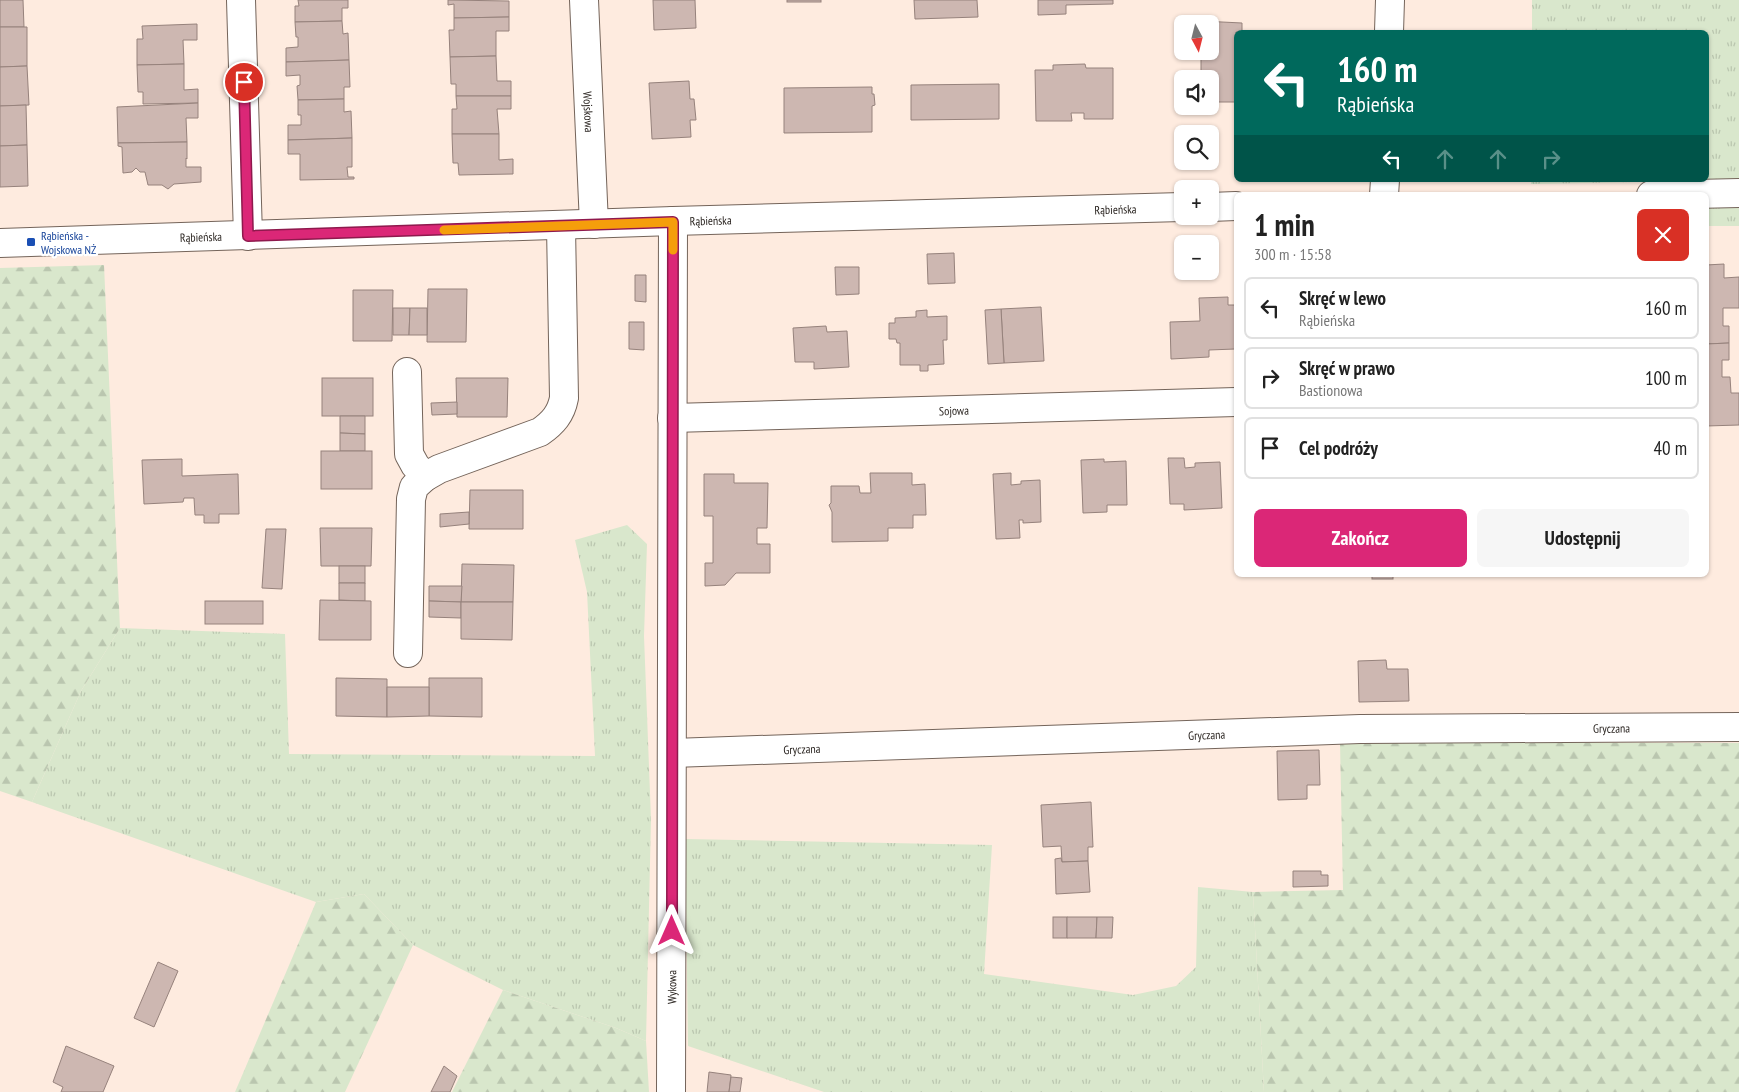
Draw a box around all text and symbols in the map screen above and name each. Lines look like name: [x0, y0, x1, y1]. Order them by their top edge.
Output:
north arrow: [1174, 15, 1219, 60]
map controls: [1174, 15, 1219, 280]
text: 160 m: [1337, 46, 1418, 92]
icon: left: [1254, 50, 1319, 115]
pin: [223, 61, 265, 103]
icon: arrive: [230, 68, 258, 96]
button: sound: [1174, 70, 1219, 115]
text: Rąbieńska: [1337, 90, 1414, 118]
street label: Wojskowa: [581, 91, 597, 133]
button: search: [1174, 125, 1219, 170]
icon: left: [1378, 145, 1406, 173]
icon: ahead: [1431, 145, 1459, 173]
icon: ahead: [1484, 145, 1512, 173]
icon: right: [1537, 145, 1565, 173]
button: +: [1174, 180, 1219, 225]
street label: Rąbieńska: [1094, 201, 1137, 217]
text: 1 min: [1254, 205, 1315, 244]
button: close: [1637, 209, 1689, 261]
street label: Rąbieńska: [689, 212, 732, 228]
place label: Rąbieńska - Wojskowa NŻ: [41, 228, 96, 257]
street label: Rąbieńska: [180, 228, 222, 245]
button: −: [1174, 235, 1219, 280]
marker: Rąbieńska - Wojskowa NŻ: [25, 236, 37, 248]
text: 300 m · 15:58: [1254, 244, 1332, 264]
text: Skręć w lewo: [1299, 286, 1386, 310]
icon: left: [1256, 294, 1284, 322]
text: 160 m: [1645, 296, 1687, 320]
text: Rąbieńska: [1299, 310, 1355, 330]
text: Skręć w prawo: [1299, 356, 1395, 380]
icon: right: [1256, 364, 1284, 392]
text: 100 m: [1645, 366, 1687, 390]
text: Bastionowa: [1299, 380, 1363, 400]
street label: Sojowa: [939, 402, 969, 418]
icon: arrive: [1256, 434, 1284, 462]
text: Cel podróży: [1299, 436, 1378, 460]
text: 40 m: [1654, 436, 1687, 460]
button: Zakończ: [1254, 509, 1467, 567]
button: Udostępnij: [1477, 509, 1689, 567]
street label: Gryczana: [1593, 720, 1630, 735]
street label: Gryczana: [1188, 726, 1226, 742]
street label: Gryczana: [783, 740, 821, 757]
position arrow: [645, 904, 697, 956]
street label: Wykowa: [664, 970, 679, 1004]

